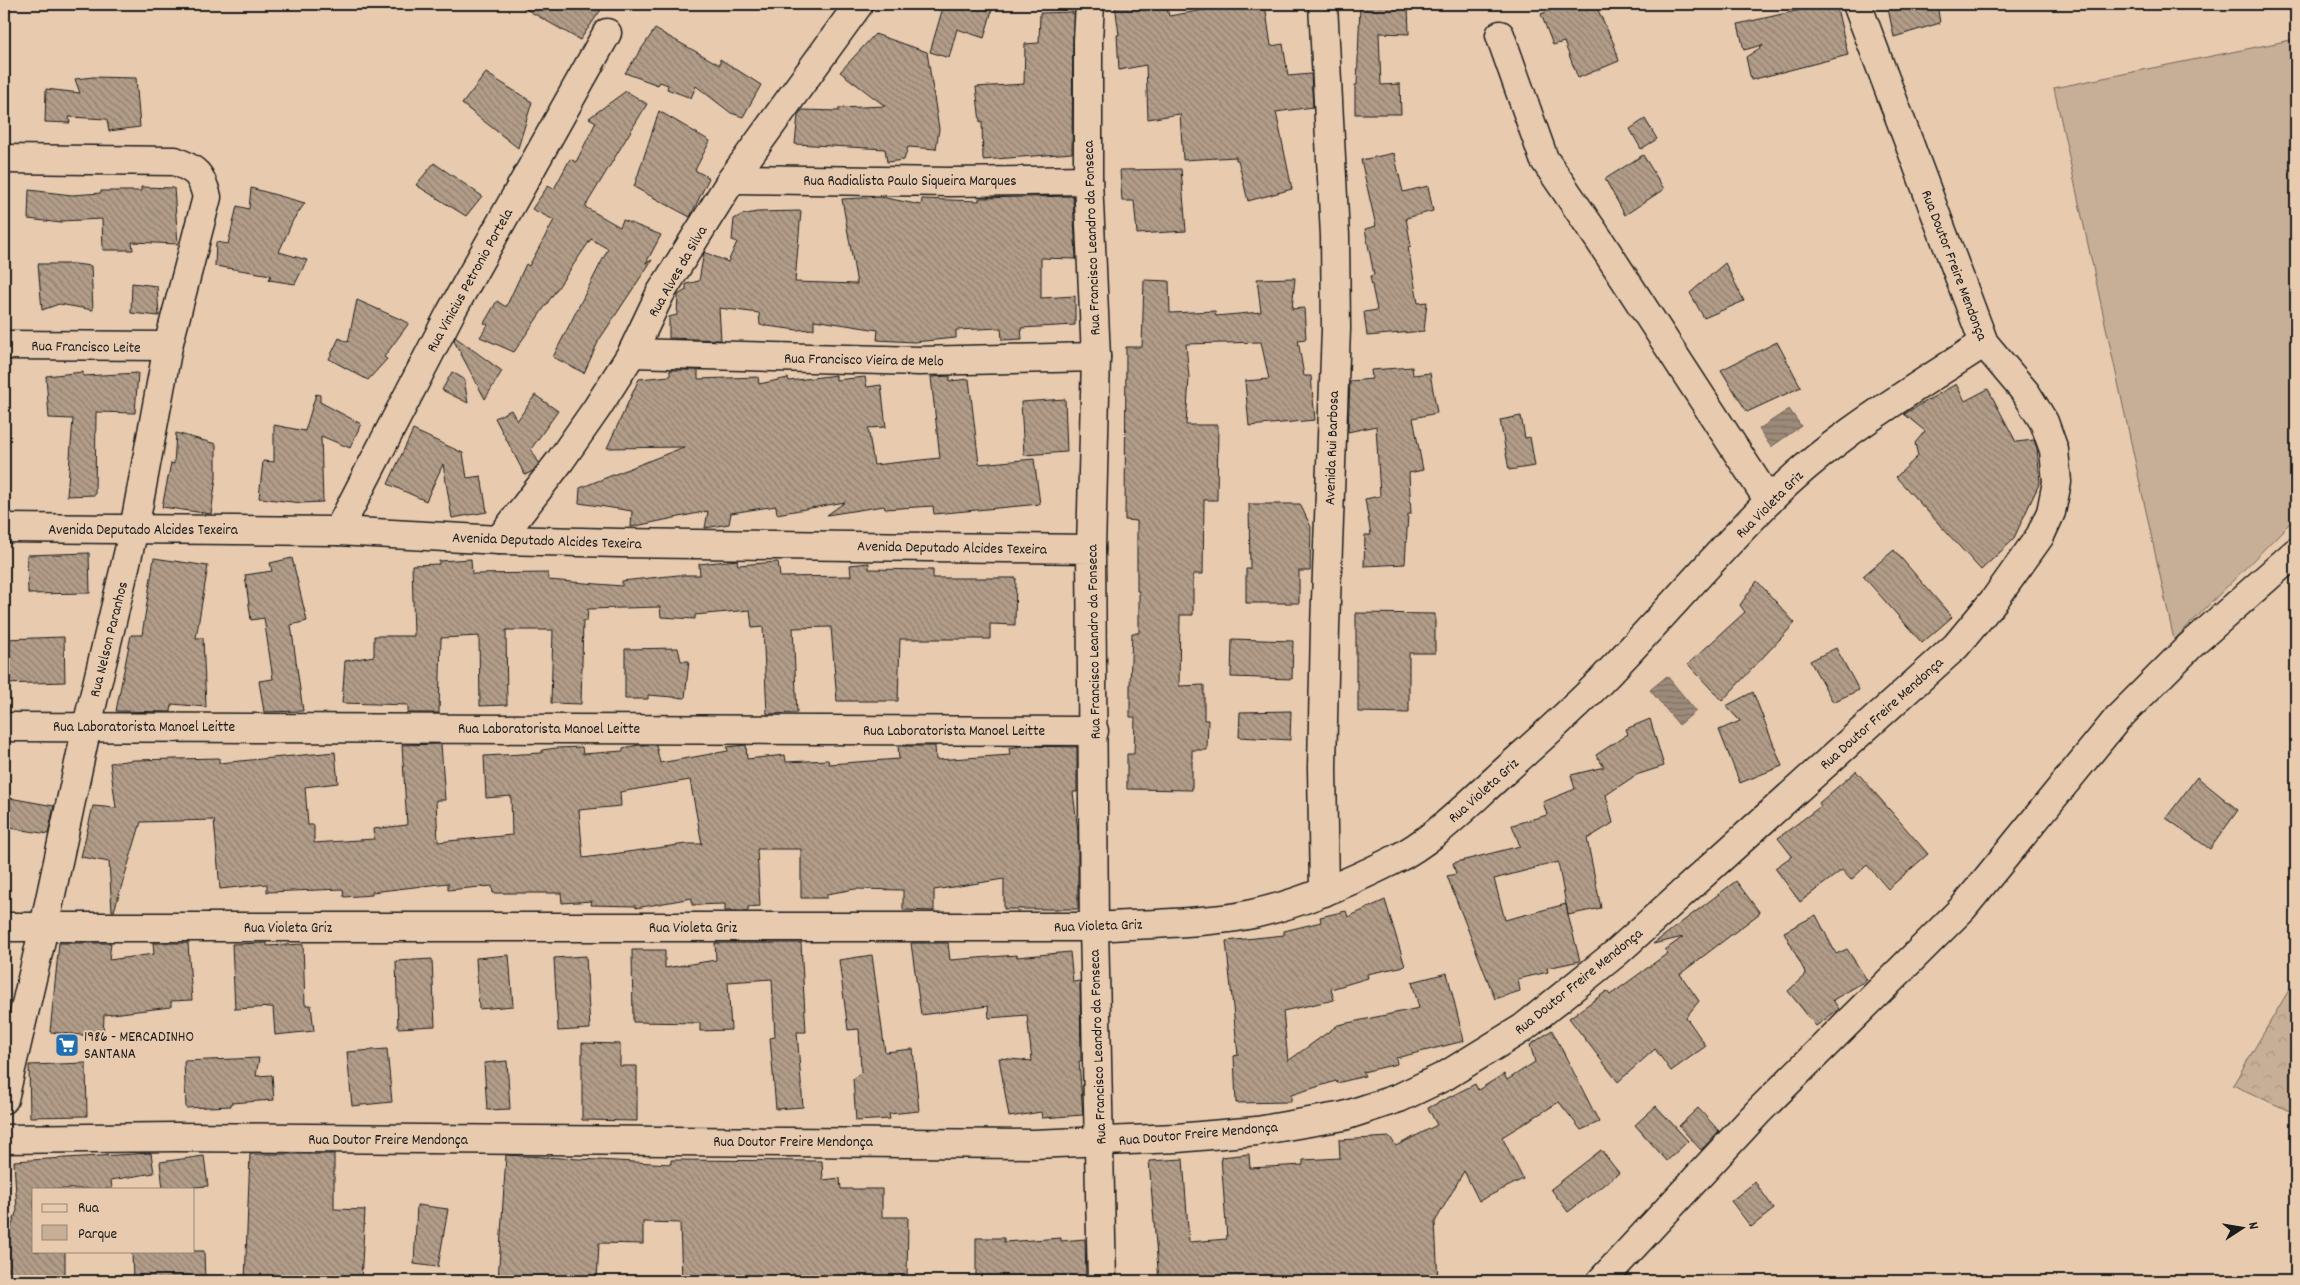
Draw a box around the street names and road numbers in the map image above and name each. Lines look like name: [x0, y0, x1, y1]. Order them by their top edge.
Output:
street label: Rua Francisco Leandro da Fonseca: [1079, 139, 1107, 336]
street label: Rua Radialista Paulo Siqueira Marques: [803, 171, 1017, 193]
street label: Rua Doutor Freire Mendonça: [1914, 187, 1992, 345]
street label: Rua Vinicius Petronio Portela: [422, 204, 520, 357]
street label: Rua Alves da Silva: [644, 221, 714, 322]
street label: Rua Francisco Leite: [31, 336, 141, 360]
street label: Rua Francisco Vieira de Melo: [784, 349, 944, 373]
street label: Avenida Rui Barbosa: [1320, 390, 1346, 506]
street label: Rua Violeta Griz: [1731, 466, 1810, 545]
street label: Avenida Deputado Alcides Texeira: [48, 520, 239, 542]
street label: Avenida Deputado Alcides Texeira: [452, 528, 643, 556]
street label: Avenida Deputado Alcides Texeira: [857, 536, 1048, 562]
street label: Rua Francisco Leandro da Fonseca: [1082, 543, 1108, 740]
street label: Rua Nelson Paranhos: [85, 579, 135, 700]
street label: Rua Doutor Freire Mendonça: [1816, 652, 1950, 776]
street label: Rua Laboratorista Manoel Leitte: [53, 717, 235, 739]
street label: Rua Laboratorista Manoel Leitte: [458, 719, 640, 741]
street label: Rua Laboratorista Manoel Leitte: [863, 721, 1045, 743]
street label: Rua Violeta Griz: [1444, 753, 1525, 829]
street label: Rua Violeta Griz: [1053, 914, 1143, 940]
street label: Rua Violeta Griz: [244, 918, 333, 940]
street label: Rua Violeta Griz: [649, 918, 738, 940]
street label: Rua Doutor Freire Mendonça: [1510, 923, 1649, 1041]
street label: Rua Francisco Leandro da Fonseca: [1085, 948, 1113, 1145]
street label: Rua Doutor Freire Mendonça: [1118, 1117, 1280, 1153]
street label: Rua Doutor Freire Mendonça: [308, 1130, 469, 1152]
street label: Rua Doutor Freire Mendonça: [713, 1132, 874, 1154]

